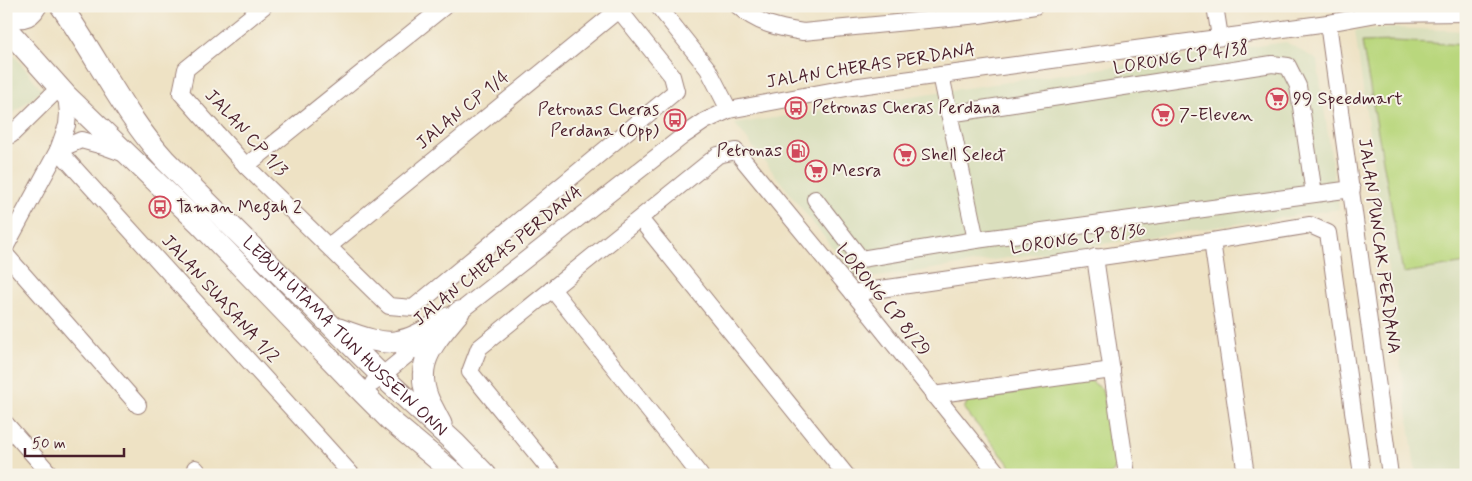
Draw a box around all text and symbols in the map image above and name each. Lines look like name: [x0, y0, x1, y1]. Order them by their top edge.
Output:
street label: LORONG CP 4/38: [1111, 35, 1251, 81]
street label: JALAN CHERAS PERDANA: [765, 38, 977, 94]
street label: JALAN CP 1/4: [411, 65, 515, 155]
street label: JALAN CP 1/3: [199, 84, 293, 182]
supermarket icon: 99 Speedmart: [1265, 87, 1289, 111]
place label: 99 Speedmart: [1293, 87, 1403, 111]
bus stop icon: Petronas Cheras Perdana: [784, 96, 808, 120]
place label: Petronas Cheras Perdana: [812, 96, 1000, 120]
place label: Petronas Cheras Perdana (Opp): [538, 98, 660, 143]
supermarket icon: 7-Eleven: [1151, 103, 1175, 127]
place label: 7-Eleven: [1179, 103, 1253, 127]
bus stop icon: Petronas Cheras Perdana (Opp): [663, 108, 687, 132]
street label: JALAN PUNCAK PERDANA: [1352, 137, 1406, 355]
place label: Petronas: [717, 139, 782, 163]
fuel station icon: Petronas: [786, 139, 810, 163]
supermarket icon: Shell Select: [893, 143, 917, 167]
place label: Shell Select: [921, 143, 1006, 167]
supermarket icon: Mesra: [804, 159, 828, 183]
place label: Mesra: [832, 159, 881, 183]
street label: JALAN CHERAS PERDANA: [408, 180, 588, 332]
bus stop icon: Taman Megah 2: [148, 195, 172, 219]
place label: Taman Megah 2: [176, 195, 302, 221]
street label: LORONG CP 8/36: [1009, 218, 1147, 260]
street label: JALAN SUASANA 1/2: [156, 230, 284, 368]
street label: LEBUH UTAMA TUN HUSSEIN ONN: [237, 231, 452, 442]
street label: LORONG CP 8/29: [830, 239, 936, 361]
scale bar: [25, 426, 124, 458]
text: 50 m: [32, 434, 66, 454]

